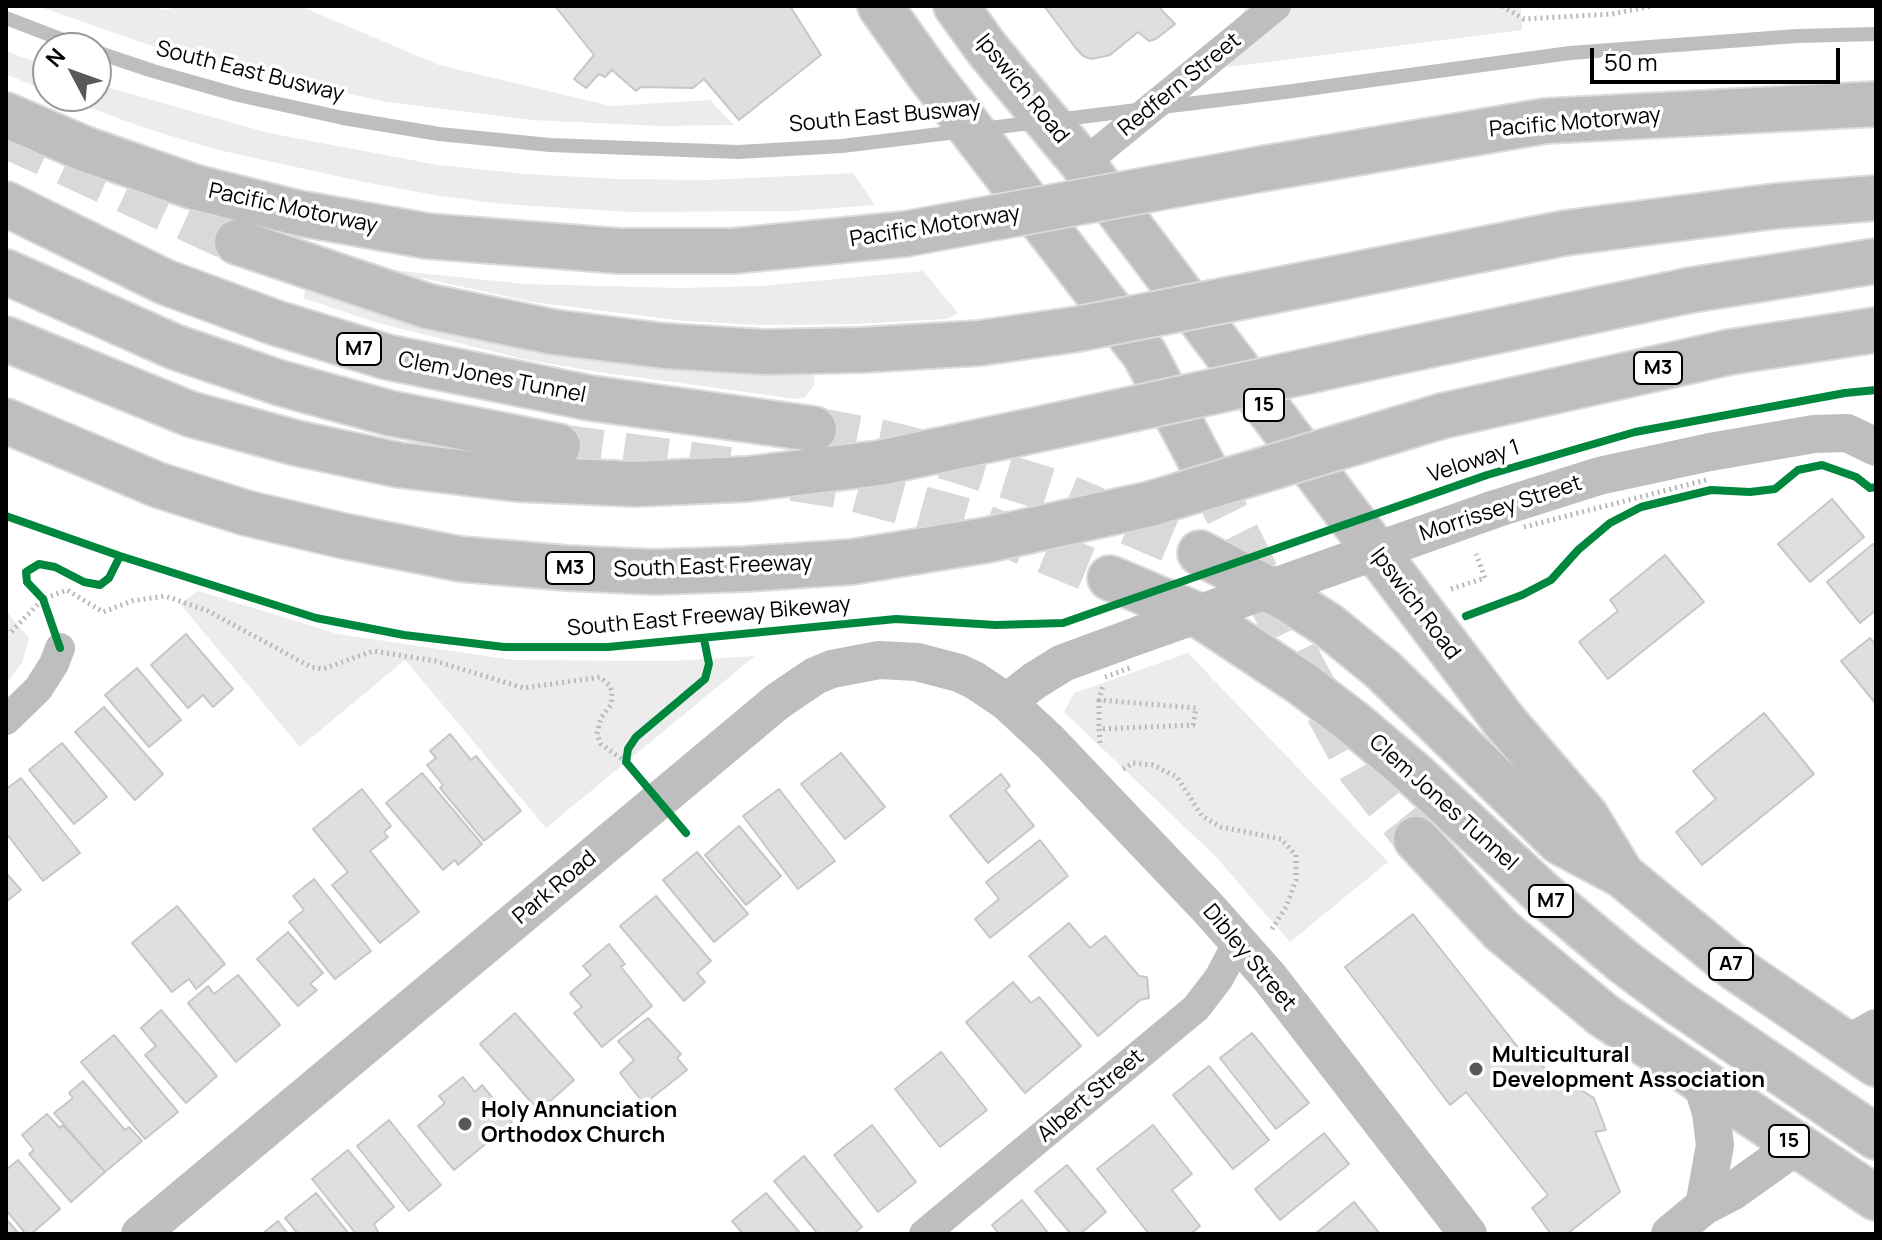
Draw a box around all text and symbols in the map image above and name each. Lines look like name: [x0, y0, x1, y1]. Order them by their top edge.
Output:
street label: Redfern Street: [1113, 28, 1247, 142]
street label: Ipswich Road: [970, 29, 1074, 149]
north arrow: [32, 32, 112, 112]
scale bar: [1594, 32, 1844, 82]
street label: South East Busway: [153, 36, 347, 108]
text: N: [39, 42, 72, 73]
text: 50 m: [1604, 45, 1658, 78]
street label: South East Busway: [788, 95, 982, 139]
street label: Pacific Motorway: [1488, 102, 1662, 144]
street label: Pacific Motorway: [206, 178, 380, 240]
street label: Pacific Motorway: [848, 201, 1022, 253]
road number: M7: [337, 333, 381, 365]
street label: Clem Jones Tunnel: [396, 347, 588, 409]
road number: M3: [1634, 352, 1682, 384]
road number: 15: [1244, 389, 1284, 421]
street label: Veloway 1: [1425, 435, 1523, 489]
street label: Morrissey Street: [1417, 470, 1585, 548]
street label: Ipswich Road: [1364, 543, 1466, 665]
street label: South East Freeway: [613, 550, 813, 584]
road number: M3: [546, 552, 594, 584]
street label: South East Freeway Bikeway: [566, 591, 852, 643]
street label: Clem Jones Tunnel: [1363, 729, 1523, 877]
street label: Park Road: [508, 846, 602, 930]
road number: M7: [1529, 885, 1573, 917]
street label: Dibley Street: [1197, 899, 1301, 1017]
road number: A7: [1709, 948, 1753, 980]
place label: Multicultural Development Association: [1492, 1043, 1765, 1094]
street label: Albert Street: [1032, 1044, 1150, 1148]
marker: Multicultural Development Association: [1467, 1060, 1485, 1078]
place label: Holy Annunciation Orthodox Church: [481, 1098, 677, 1150]
marker: Holy Annunciation Orthodox Church: [456, 1115, 474, 1133]
road number: 15: [1769, 1125, 1809, 1157]

